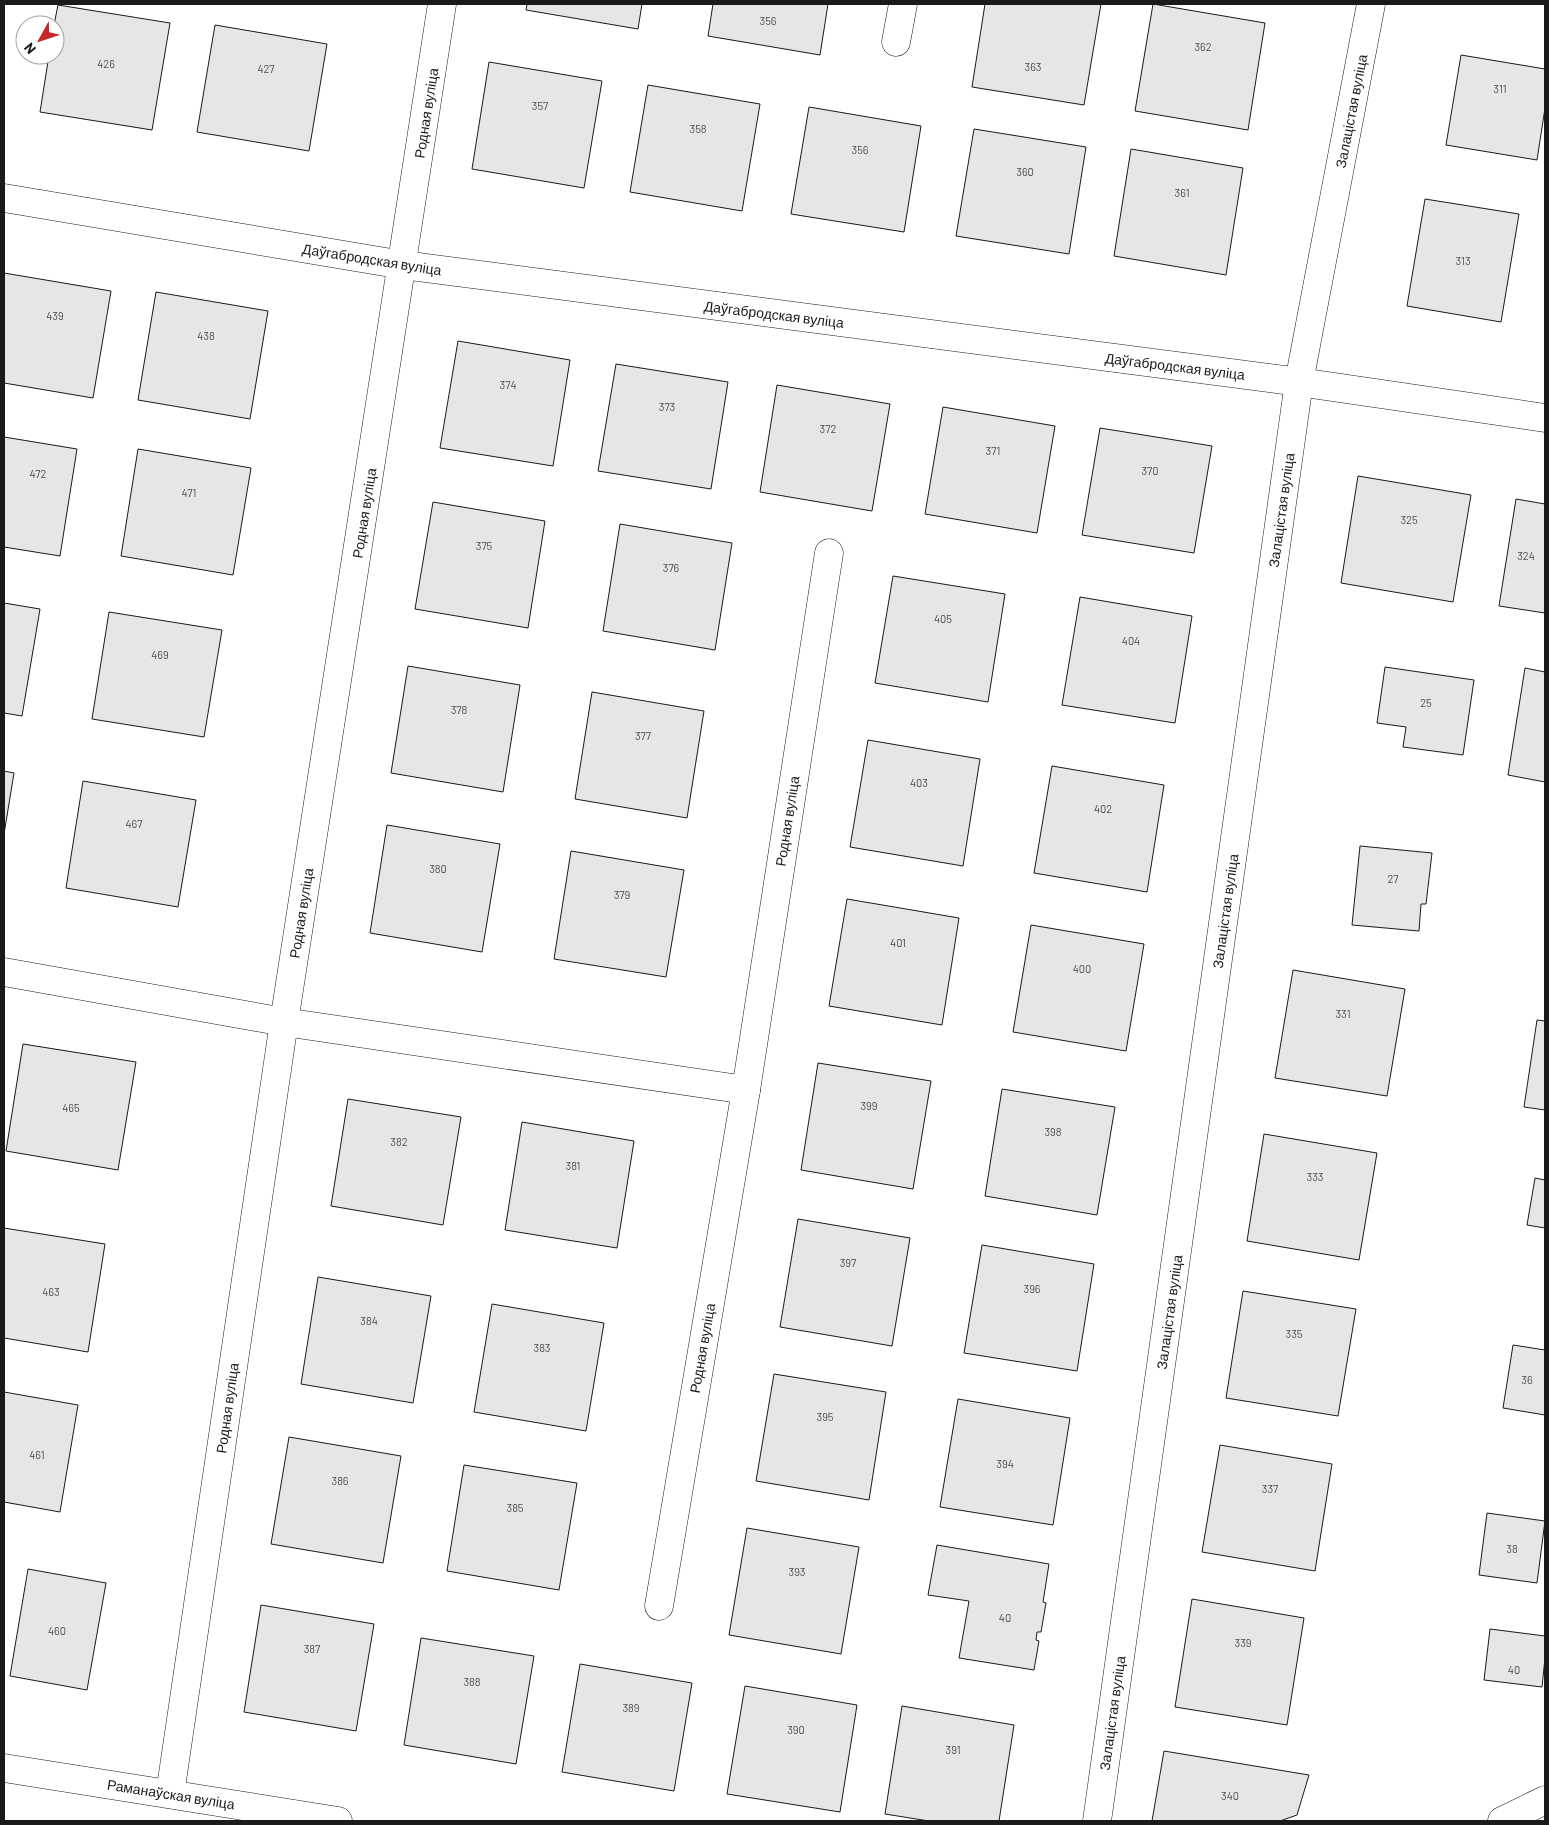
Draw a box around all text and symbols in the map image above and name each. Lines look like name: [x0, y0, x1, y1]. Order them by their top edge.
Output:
house number: 356: [760, 14, 777, 27]
north arrow: [15, 15, 65, 65]
text: N: [20, 40, 39, 58]
house number: 362: [1194, 40, 1212, 53]
street label: Залацістая вуліца: [1332, 52, 1370, 169]
house number: 426: [97, 57, 115, 70]
house number: 363: [1025, 60, 1042, 73]
house number: 427: [257, 62, 275, 75]
street label: Родная вуліца: [410, 66, 442, 159]
house number: 311: [1493, 82, 1507, 95]
house number: 357: [532, 99, 548, 112]
house number: 358: [689, 122, 707, 135]
house number: 356: [852, 143, 869, 156]
house number: 360: [1016, 165, 1034, 178]
house number: 361: [1175, 186, 1189, 199]
street label: Даўгабродская вуліца: [301, 240, 443, 278]
house number: 313: [1455, 254, 1471, 267]
street label: Даўгабродская вуліца: [703, 297, 845, 331]
house number: 439: [46, 309, 64, 322]
house number: 438: [197, 329, 215, 342]
street label: Даўгабродская вуліца: [1104, 349, 1246, 383]
house number: 374: [500, 378, 516, 391]
house number: 373: [659, 400, 675, 413]
house number: 372: [820, 422, 836, 435]
house number: 371: [986, 444, 1000, 457]
street label: Залацістая вуліца: [1265, 451, 1297, 568]
house number: 370: [1141, 464, 1159, 477]
street label: Родная вуліца: [348, 466, 380, 559]
house number: 472: [30, 467, 47, 480]
house number: 471: [182, 486, 196, 499]
house number: 325: [1400, 513, 1418, 526]
house number: 375: [476, 539, 493, 552]
house number: 324: [1517, 549, 1535, 562]
house number: 376: [663, 561, 680, 574]
house number: 405: [934, 612, 952, 625]
house number: 404: [1122, 634, 1140, 647]
house number: 469: [151, 648, 169, 661]
house number: 25: [1420, 696, 1432, 709]
house number: 378: [451, 703, 468, 716]
house number: 377: [635, 729, 651, 742]
street label: Родная вуліца: [771, 774, 803, 867]
house number: 403: [910, 776, 928, 789]
house number: 402: [1094, 802, 1112, 815]
house number: 467: [126, 817, 142, 830]
street label: Залацістая вуліца: [1209, 852, 1241, 969]
house number: 380: [429, 862, 447, 875]
street label: Родная вуліца: [285, 866, 317, 959]
house number: 27: [1387, 872, 1399, 885]
house number: 379: [614, 888, 631, 901]
house number: 401: [890, 936, 906, 949]
house number: 400: [1073, 962, 1091, 975]
house number: 331: [1335, 1007, 1351, 1020]
house number: 399: [860, 1099, 878, 1112]
house number: 465: [62, 1101, 80, 1114]
house number: 398: [1044, 1125, 1062, 1138]
house number: 382: [390, 1135, 408, 1148]
house number: 381: [566, 1159, 580, 1172]
house number: 333: [1307, 1170, 1324, 1183]
street label: Залацістая вуліца: [1153, 1253, 1185, 1370]
house number: 397: [840, 1256, 856, 1269]
house number: 396: [1023, 1282, 1041, 1295]
house number: 463: [42, 1285, 60, 1298]
street label: Родная вуліца: [686, 1301, 718, 1394]
house number: 384: [360, 1314, 378, 1327]
house number: 335: [1286, 1327, 1303, 1340]
house number: 383: [533, 1341, 551, 1354]
street label: Родная вуліца: [212, 1361, 242, 1454]
house number: 36: [1521, 1373, 1533, 1386]
house number: 395: [816, 1410, 834, 1423]
house number: 461: [29, 1448, 45, 1461]
house number: 394: [996, 1457, 1014, 1470]
house number: 386: [331, 1474, 349, 1487]
house number: 337: [1262, 1482, 1278, 1495]
house number: 385: [506, 1501, 524, 1514]
house number: 38: [1506, 1542, 1518, 1555]
house number: 393: [788, 1565, 806, 1578]
house number: 40: [999, 1611, 1011, 1624]
house number: 460: [48, 1624, 66, 1637]
house number: 339: [1234, 1636, 1252, 1649]
house number: 387: [304, 1642, 320, 1655]
street label: Залацістая вуліца: [1096, 1654, 1128, 1771]
house number: 40: [1508, 1663, 1520, 1676]
house number: 388: [463, 1675, 481, 1688]
house number: 389: [622, 1701, 640, 1714]
house number: 390: [787, 1723, 805, 1736]
house number: 391: [945, 1743, 961, 1756]
street label: Раманаўская вуліца: [106, 1776, 236, 1813]
house number: 340: [1221, 1789, 1239, 1802]

